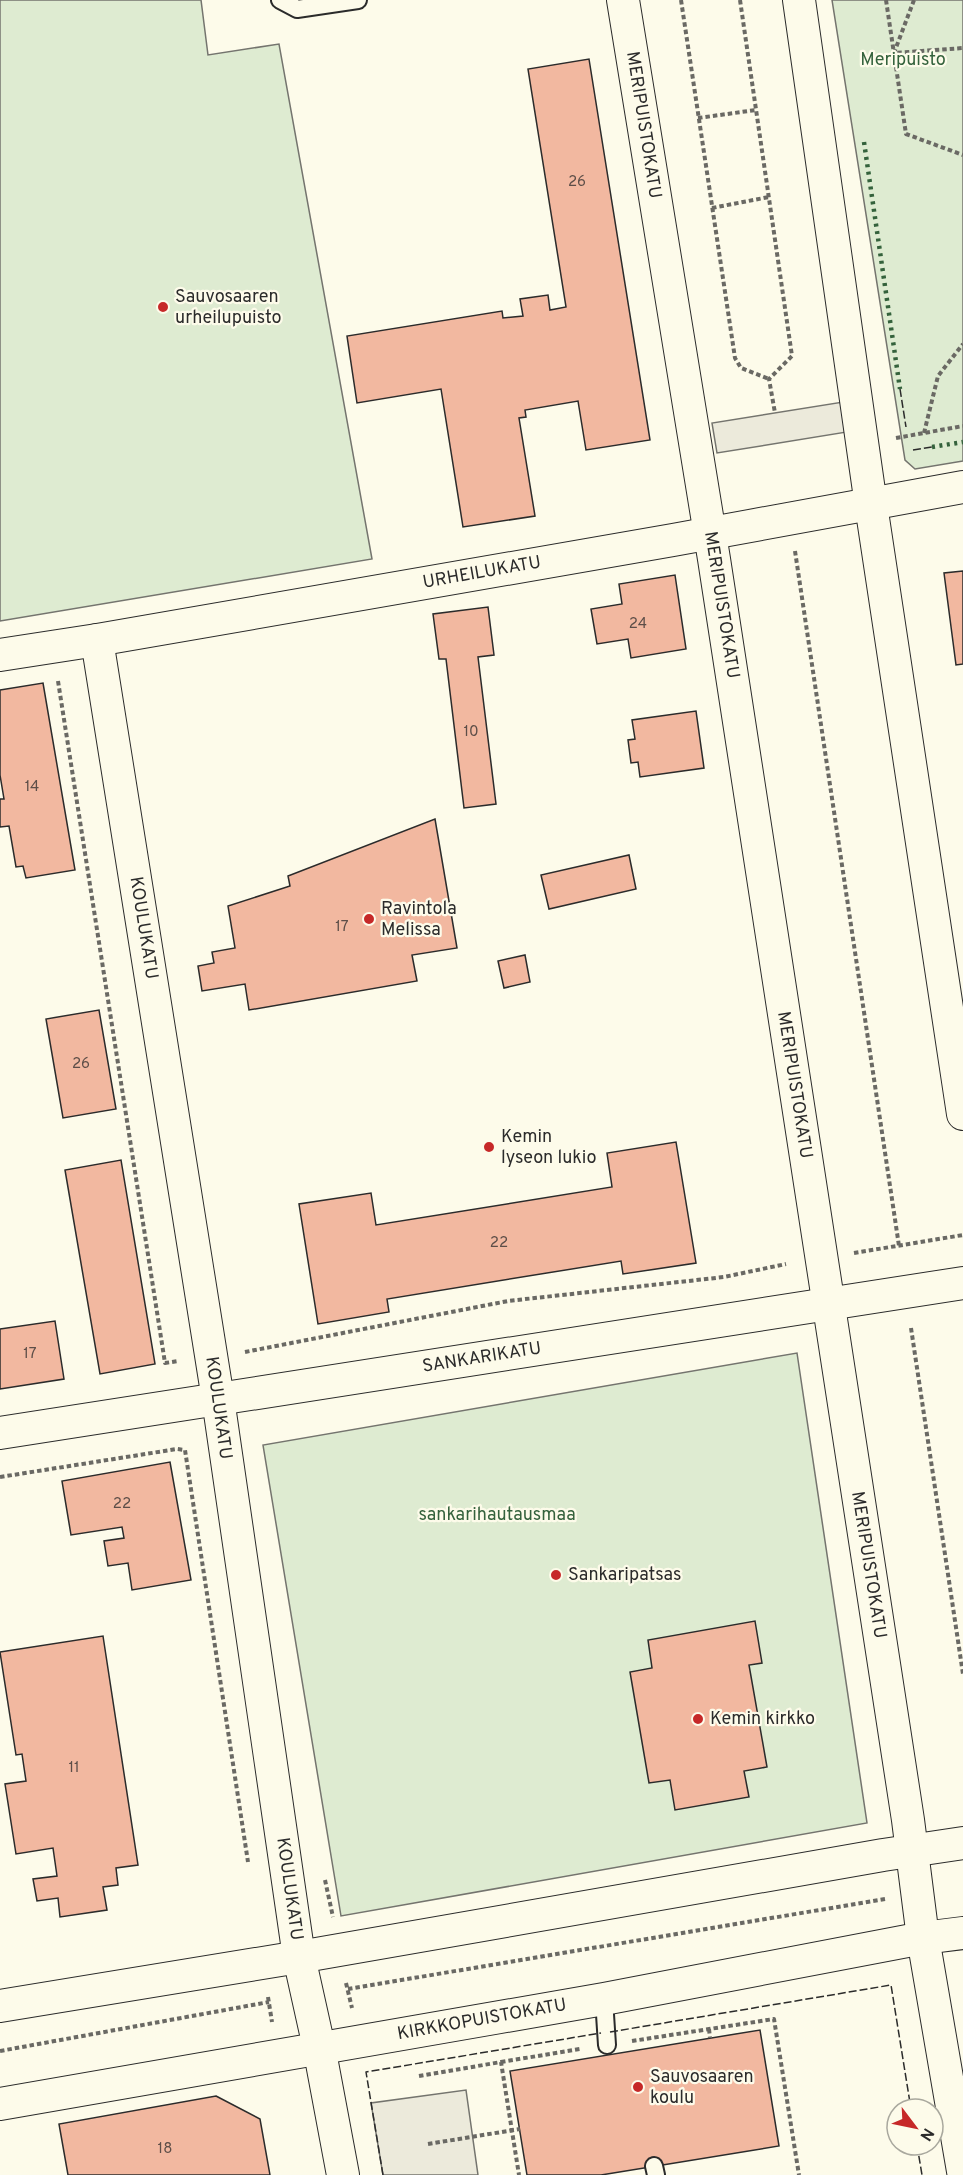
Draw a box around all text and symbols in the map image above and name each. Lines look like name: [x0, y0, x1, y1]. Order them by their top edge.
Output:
park label: Meripuisto: [860, 49, 946, 72]
street label: MERIPUISTOKATU: [620, 50, 666, 200]
house number: 26: [568, 173, 586, 192]
place label: Sauvosaaren urheilupuisto: [175, 286, 282, 330]
marker: Sauvosaaren urheilupuisto: [156, 300, 170, 314]
street label: MERIPUISTOKATU: [698, 530, 744, 680]
street label: URHEILUKATU: [421, 551, 543, 595]
house number: 24: [629, 615, 647, 634]
house number: 10: [463, 723, 479, 742]
house number: 14: [25, 778, 39, 797]
street label: KOULUKATU: [124, 875, 162, 981]
place label: Ravintola Melissa: [381, 898, 457, 942]
marker: Ravintola Melissa: [362, 912, 376, 926]
house number: 17: [335, 918, 349, 937]
street label: MERIPUISTOKATU: [771, 1010, 817, 1160]
house number: 26: [72, 1055, 90, 1074]
place label: Kemin lyseon lukio: [501, 1126, 597, 1170]
marker: Kemin lyseon lukio: [482, 1140, 496, 1154]
house number: 22: [490, 1234, 508, 1253]
street label: SANKARIKATU: [421, 1337, 543, 1379]
house number: 17: [23, 1345, 37, 1364]
street label: KOULUKATU: [199, 1355, 237, 1461]
street label: MERIPUISTOKATU: [845, 1490, 891, 1640]
house number: 22: [113, 1495, 131, 1514]
park label: sankarihautausmaa: [418, 1504, 576, 1527]
place label: Sankaripatsas: [568, 1564, 681, 1587]
marker: Sankaripatsas: [549, 1568, 563, 1582]
place label: Kemin kirkko: [710, 1708, 815, 1731]
marker: Kemin kirkko: [691, 1712, 705, 1726]
house number: 11: [68, 1759, 80, 1778]
street label: KOULUKATU: [270, 1836, 308, 1942]
street label: KIRKKOPUISTOKATU: [395, 1994, 569, 2046]
place label: Sauvosaaren koulu: [650, 2066, 754, 2110]
marker: Sauvosaaren koulu: [631, 2080, 645, 2094]
north arrow: [885, 2097, 945, 2157]
text: N: [914, 2124, 938, 2144]
house number: 18: [158, 2140, 172, 2159]

